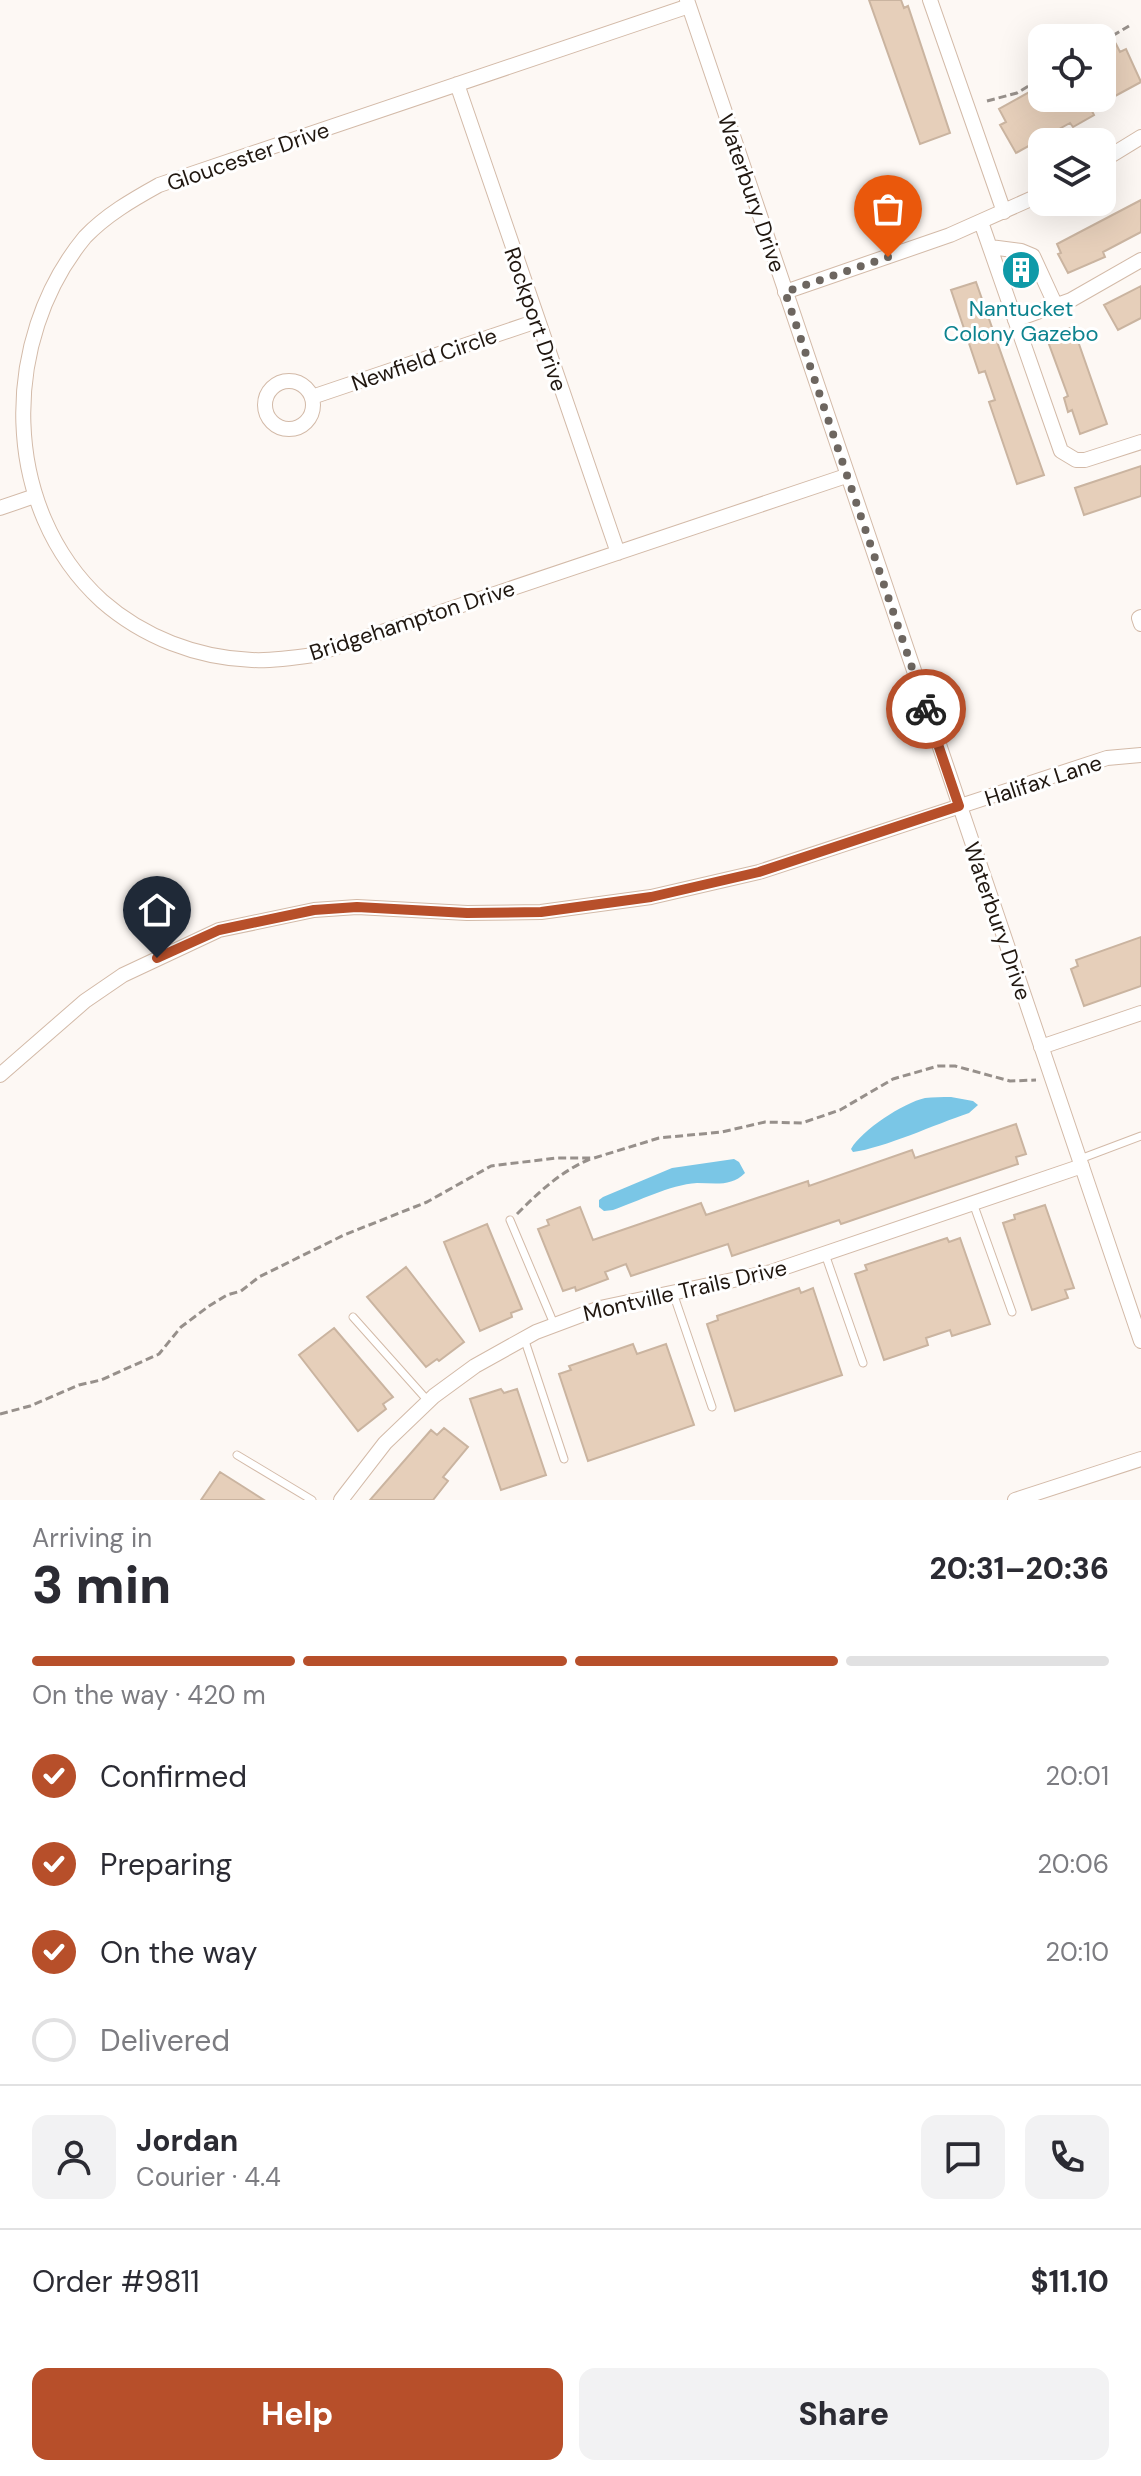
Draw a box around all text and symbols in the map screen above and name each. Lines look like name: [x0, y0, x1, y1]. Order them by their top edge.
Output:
map controls: [1028, 24, 1116, 216]
button: locate: [1028, 24, 1116, 112]
street label: Waterbury Drive: [711, 110, 792, 276]
street label: Gloucester Drive: [163, 115, 333, 198]
button: layers: [1028, 128, 1116, 216]
pin: [854, 175, 922, 257]
icon: bag: [866, 187, 910, 231]
street label: Rockport Drive: [497, 243, 574, 395]
building icon: Nantucket Colony Gazebo: [1000, 249, 1042, 291]
place label: Nantucket Colony Gazebo: [943, 294, 1099, 348]
street label: Newfield Circle: [347, 321, 501, 398]
street label: Bridgehampton Drive: [306, 574, 519, 667]
courier: [886, 669, 966, 749]
icon: bike: [904, 687, 948, 731]
street label: Halifax Lane: [981, 748, 1105, 813]
street label: Waterbury Drive: [957, 838, 1038, 1004]
pin: [123, 876, 191, 958]
icon: home: [135, 888, 179, 932]
street label: Montville Trails Drive: [580, 1253, 790, 1328]
text: Arriving in: [32, 1521, 152, 1555]
text: 20:31–20:36: [929, 1549, 1109, 1588]
text: 3 min: [32, 1551, 171, 1619]
text: On the way · 420 m: [32, 1678, 266, 1712]
icon: check: [32, 1754, 76, 1798]
text: Confirmed: [100, 1757, 247, 1796]
text: 20:01: [1045, 1759, 1109, 1793]
icon: check: [32, 1842, 76, 1886]
text: Preparing: [100, 1845, 232, 1884]
text: 20:06: [1037, 1847, 1109, 1881]
icon: check: [32, 1930, 76, 1974]
text: On the way: [100, 1933, 257, 1972]
text: 20:10: [1045, 1935, 1109, 1969]
text: Delivered: [100, 2021, 230, 2060]
button: person: [32, 2115, 116, 2199]
button: chat: [921, 2115, 1005, 2199]
button: phone: [1025, 2115, 1109, 2199]
text: Jordan: [136, 2121, 238, 2160]
text: Courier · 4.4: [136, 2160, 281, 2194]
text: Order #9811: [32, 2262, 200, 2301]
text: $11.10: [1030, 2262, 1109, 2301]
button: Help: [32, 2368, 563, 2460]
button: Share: [579, 2368, 1109, 2460]

